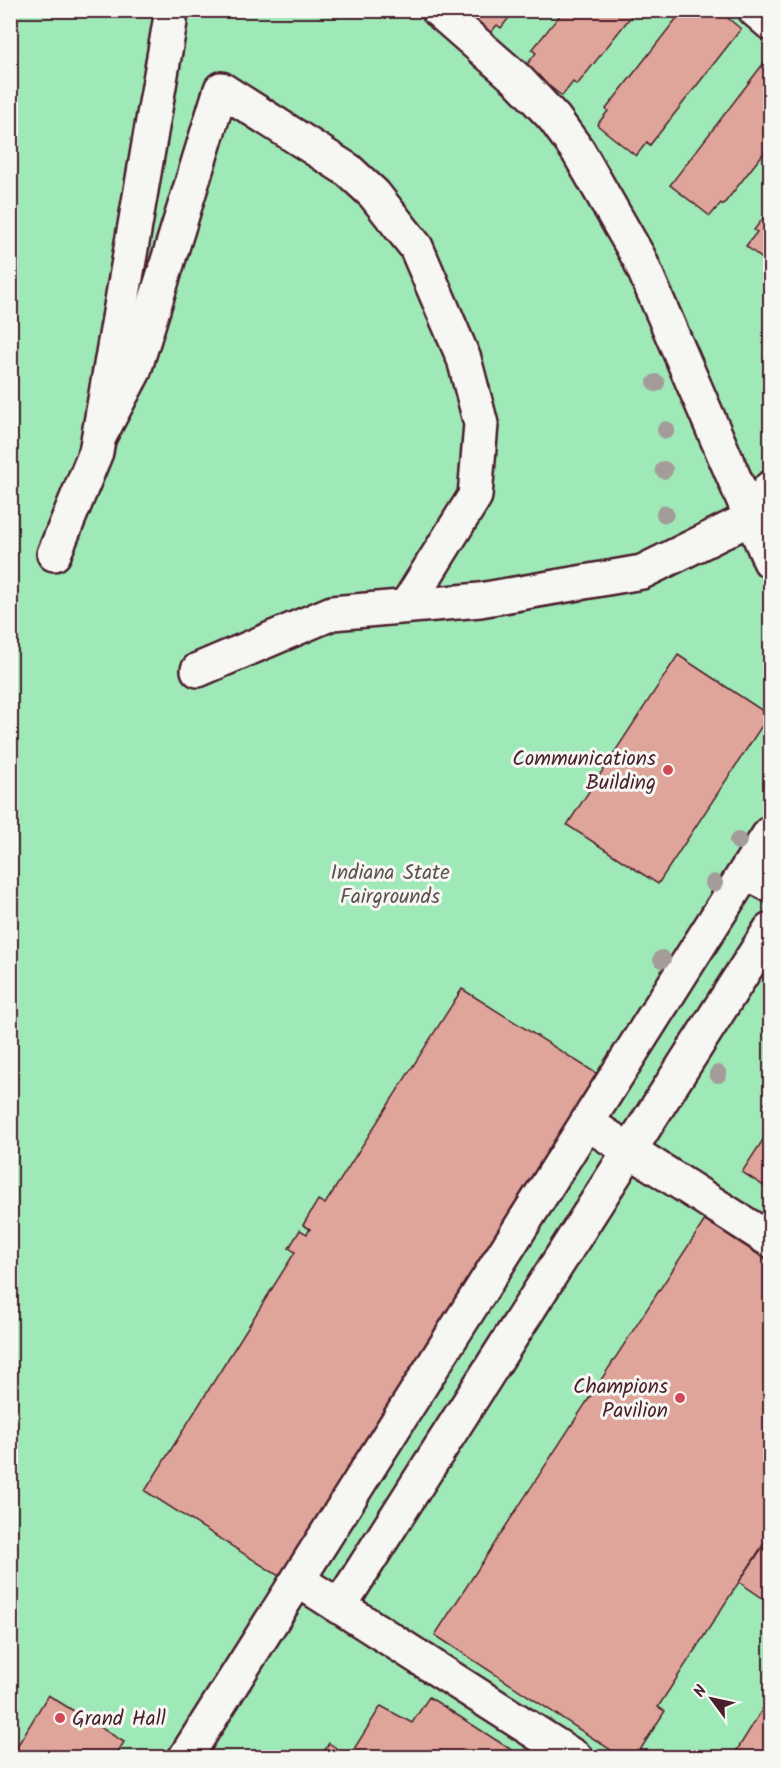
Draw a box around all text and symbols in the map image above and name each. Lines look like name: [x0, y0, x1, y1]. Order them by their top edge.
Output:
place label: Communications Building: [512, 743, 656, 800]
marker: Communications Building: [661, 763, 675, 777]
park label: Indiana State Fairgrounds: [330, 857, 450, 914]
place label: Champions Pavilion: [573, 1371, 668, 1428]
marker: Champions Pavilion: [673, 1391, 687, 1405]
north arrow: [682, 1669, 742, 1729]
text: N: [687, 1681, 714, 1703]
place label: Grand Hall: [72, 1703, 166, 1736]
marker: Grand Hall: [53, 1711, 67, 1725]

